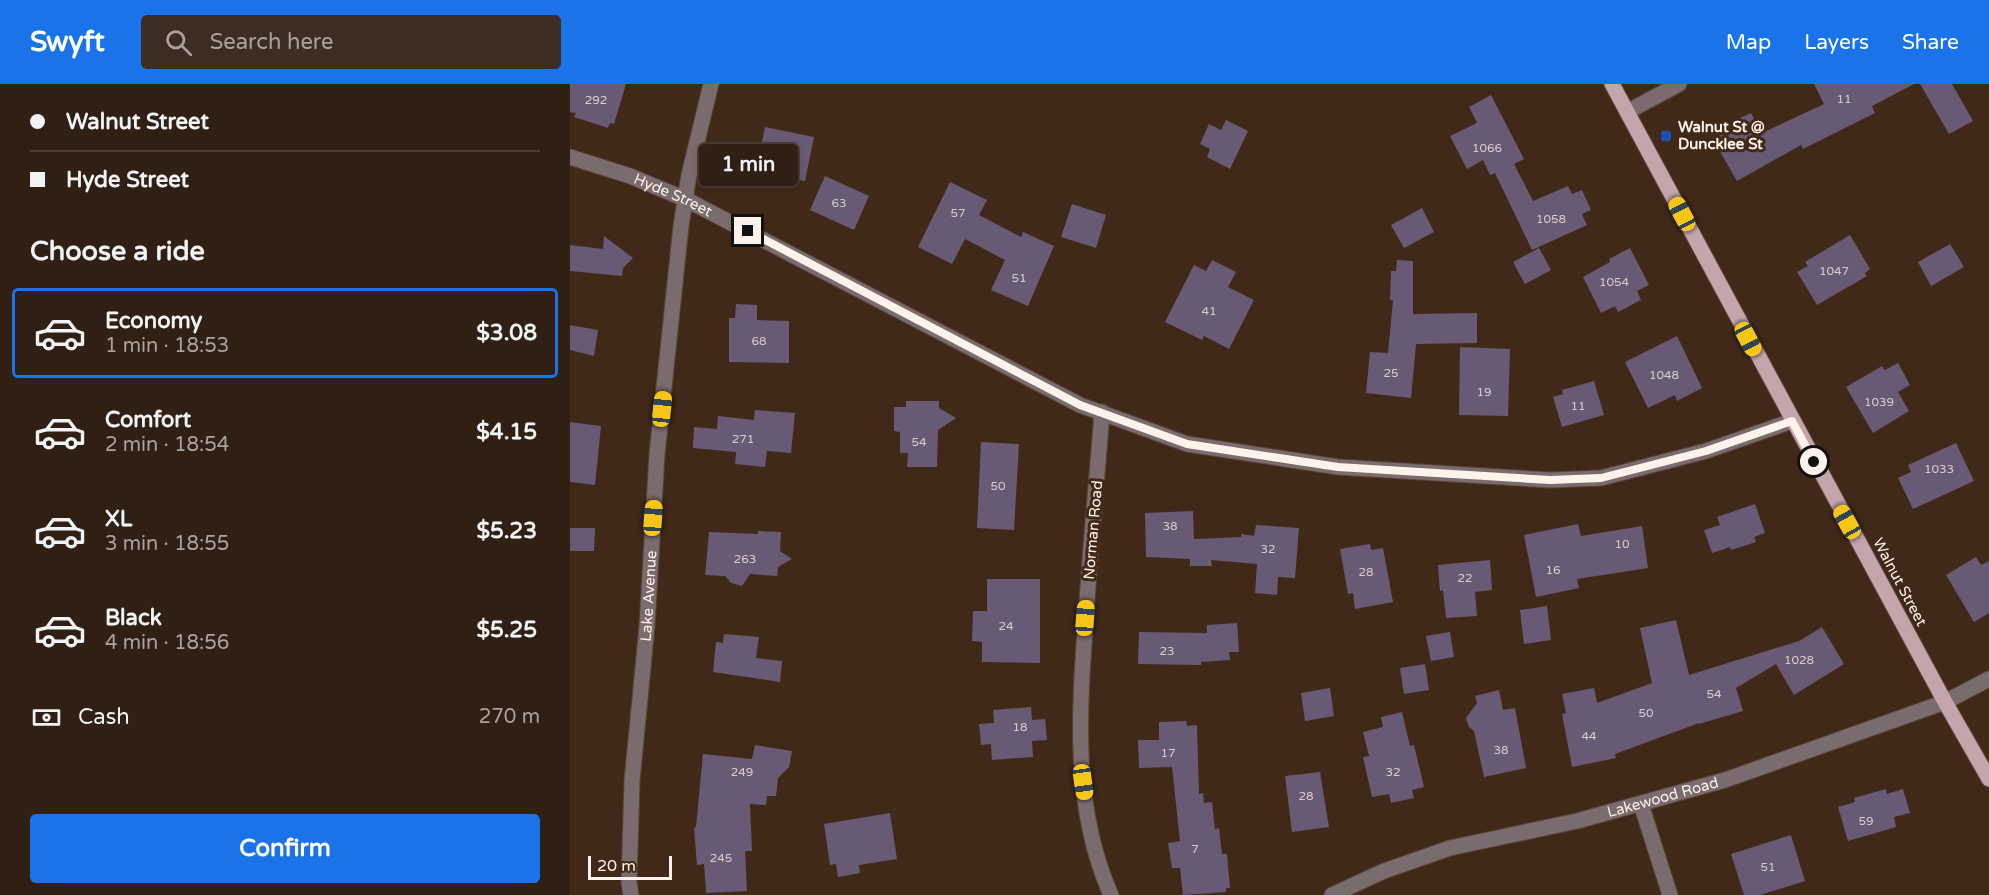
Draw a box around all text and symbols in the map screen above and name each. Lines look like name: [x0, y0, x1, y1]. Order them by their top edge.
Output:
search box: [141, 15, 561, 69]
text: Swyft: [30, 25, 105, 59]
icon: search: [162, 26, 195, 59]
text: Search here: [210, 29, 333, 55]
text: Map: [1726, 30, 1771, 55]
text: Layers: [1804, 30, 1869, 55]
text: Share: [1902, 30, 1959, 55]
house number: 11: [1836, 92, 1852, 106]
house number: 292: [585, 93, 607, 107]
text: Walnut Street: [66, 109, 209, 135]
place label: Walnut St @ Duncklee St: [1678, 118, 1765, 153]
marker: Walnut St @ Duncklee St: [1659, 129, 1673, 143]
house number: 1066: [1472, 141, 1502, 155]
callout: 1 min: [698, 144, 798, 186]
text: 1 min: [722, 153, 775, 177]
text: Hyde Street: [66, 167, 189, 193]
street label: Hyde Street: [631, 170, 715, 221]
car: [1666, 194, 1698, 234]
house number: 63: [831, 196, 847, 210]
house number: 57: [950, 206, 966, 220]
house number: 1058: [1536, 212, 1566, 226]
route end: [734, 217, 761, 244]
text: Choose a ride: [30, 235, 205, 268]
house number: 1047: [1819, 264, 1849, 278]
house number: 51: [1011, 271, 1027, 285]
house number: 1054: [1599, 275, 1630, 289]
house number: 41: [1201, 304, 1217, 318]
icon: car: [33, 306, 87, 360]
text: Economy: [105, 308, 202, 334]
car: [1732, 319, 1764, 359]
text: $3.08: [476, 320, 537, 346]
text: 1 min · 18:53: [105, 334, 229, 358]
house number: 68: [751, 334, 767, 348]
house number: 25: [1383, 366, 1399, 380]
house number: 1048: [1649, 368, 1679, 382]
house number: 19: [1476, 385, 1492, 399]
car: [651, 390, 673, 428]
house number: 1039: [1864, 395, 1894, 409]
house number: 11: [1570, 399, 1586, 413]
icon: car: [33, 405, 87, 459]
text: Comfort: [105, 407, 191, 433]
text: $4.15: [476, 419, 537, 445]
house number: 271: [732, 432, 754, 446]
text: 2 min · 18:54: [105, 433, 229, 457]
house number: 54: [911, 435, 927, 449]
route start: [1800, 448, 1827, 475]
house number: 1033: [1924, 462, 1954, 476]
house number: 50: [990, 479, 1006, 493]
street label: Norman Road: [1080, 480, 1106, 580]
car: [643, 499, 663, 537]
car: [1830, 502, 1864, 542]
icon: car: [33, 504, 87, 558]
text: XL: [105, 506, 132, 532]
text: $5.23: [476, 518, 537, 544]
house number: 38: [1162, 519, 1178, 533]
text: 3 min · 18:55: [105, 532, 229, 556]
street label: Walnut Street: [1869, 535, 1931, 629]
house number: 10: [1614, 537, 1630, 551]
house number: 32: [1260, 542, 1276, 556]
street label: Lake Avenue: [637, 550, 660, 642]
house number: 263: [734, 552, 756, 566]
house number: 16: [1545, 563, 1561, 577]
house number: 28: [1358, 565, 1374, 579]
house number: 22: [1457, 571, 1473, 585]
car: [1075, 599, 1095, 637]
icon: car: [33, 603, 87, 657]
text: Black: [105, 605, 162, 631]
text: $5.25: [476, 617, 537, 643]
house number: 24: [998, 619, 1014, 633]
text: 4 min · 18:56: [105, 631, 229, 655]
house number: 23: [1159, 644, 1175, 658]
house number: 1028: [1784, 653, 1814, 667]
house number: 54: [1706, 687, 1722, 701]
icon: cash: [30, 701, 63, 734]
text: Cash: [78, 704, 130, 730]
text: 270 m: [479, 705, 540, 729]
house number: 50: [1638, 706, 1654, 720]
house number: 18: [1012, 720, 1028, 734]
house number: 44: [1581, 729, 1597, 743]
house number: 38: [1493, 743, 1509, 757]
house number: 17: [1160, 746, 1176, 760]
car: [1072, 763, 1094, 801]
house number: 249: [731, 765, 753, 779]
house number: 32: [1385, 765, 1401, 779]
street label: Lakewood Road: [1605, 773, 1720, 821]
house number: 28: [1298, 789, 1314, 803]
button: Confirm: [30, 814, 540, 883]
house number: 59: [1858, 814, 1874, 828]
house number: 7: [1191, 842, 1199, 856]
house number: 245: [710, 851, 732, 865]
scale bar: [588, 853, 672, 880]
text: 20 m: [597, 856, 636, 876]
house number: 51: [1760, 860, 1776, 874]

